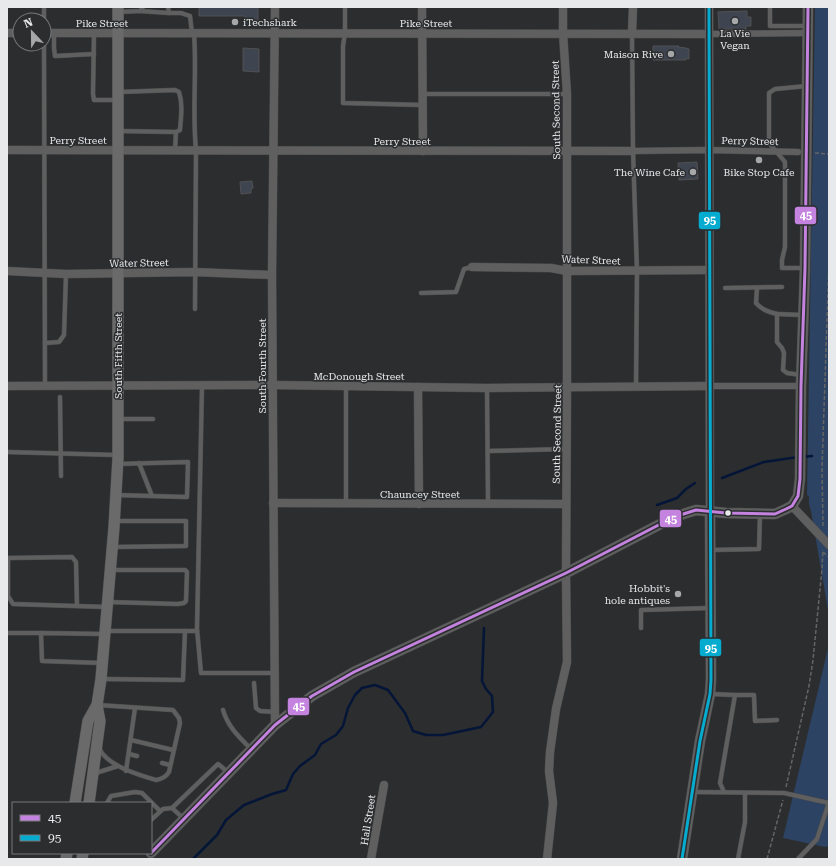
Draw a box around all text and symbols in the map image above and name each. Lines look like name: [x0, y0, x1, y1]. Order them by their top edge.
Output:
north arrow: [12, 12, 52, 52]
text: N: [22, 15, 35, 31]
marker: La Vie Vegan: [730, 16, 740, 26]
marker: iTechshark: [230, 17, 240, 27]
place label: iTechshark: [243, 17, 298, 28]
street label: Pike Street: [76, 18, 128, 29]
street label: Pike Street: [400, 18, 452, 29]
place label: La Vie Vegan: [720, 28, 750, 51]
place label: Maison Rive: [604, 49, 663, 60]
marker: Maison Rive: [666, 49, 676, 59]
street label: South Second Street: [550, 60, 562, 160]
street label: Perry Street: [49, 135, 107, 146]
street label: Perry Street: [721, 135, 779, 147]
street label: Perry Street: [373, 136, 431, 147]
marker: Bike Stop Cafe: [754, 155, 764, 165]
place label: The Wine Cafe: [614, 167, 686, 178]
marker: The Wine Cafe: [688, 167, 698, 177]
place label: Bike Stop Cafe: [724, 167, 795, 178]
line badge: 45: [794, 206, 817, 225]
text: 45: [800, 209, 812, 222]
line badge: 95: [698, 211, 721, 230]
text: 95: [704, 214, 716, 227]
street label: Water Street: [561, 253, 621, 267]
street label: Water Street: [109, 257, 169, 269]
street label: South Fifth Street: [113, 313, 124, 399]
street label: South Fourth Street: [257, 318, 268, 414]
street label: McDonough Street: [313, 371, 405, 382]
street label: South Second Street: [551, 384, 563, 484]
street label: Chauncey Street: [380, 489, 460, 500]
unlabelled marker: [723, 508, 733, 518]
line badge: 45: [659, 509, 682, 528]
text: 45: [665, 513, 677, 526]
place label: Hobbit's hole antiques: [605, 583, 670, 606]
marker: Hobbit's hole antiques: [673, 589, 683, 599]
line badge: 95: [699, 638, 722, 657]
text: 95: [705, 642, 717, 655]
line badge: 45: [287, 697, 310, 716]
text: 45: [293, 700, 305, 713]
street label: Hall Street: [359, 794, 377, 846]
legend: [12, 802, 152, 854]
text: 45: [48, 811, 62, 825]
text: 95: [48, 831, 62, 845]

